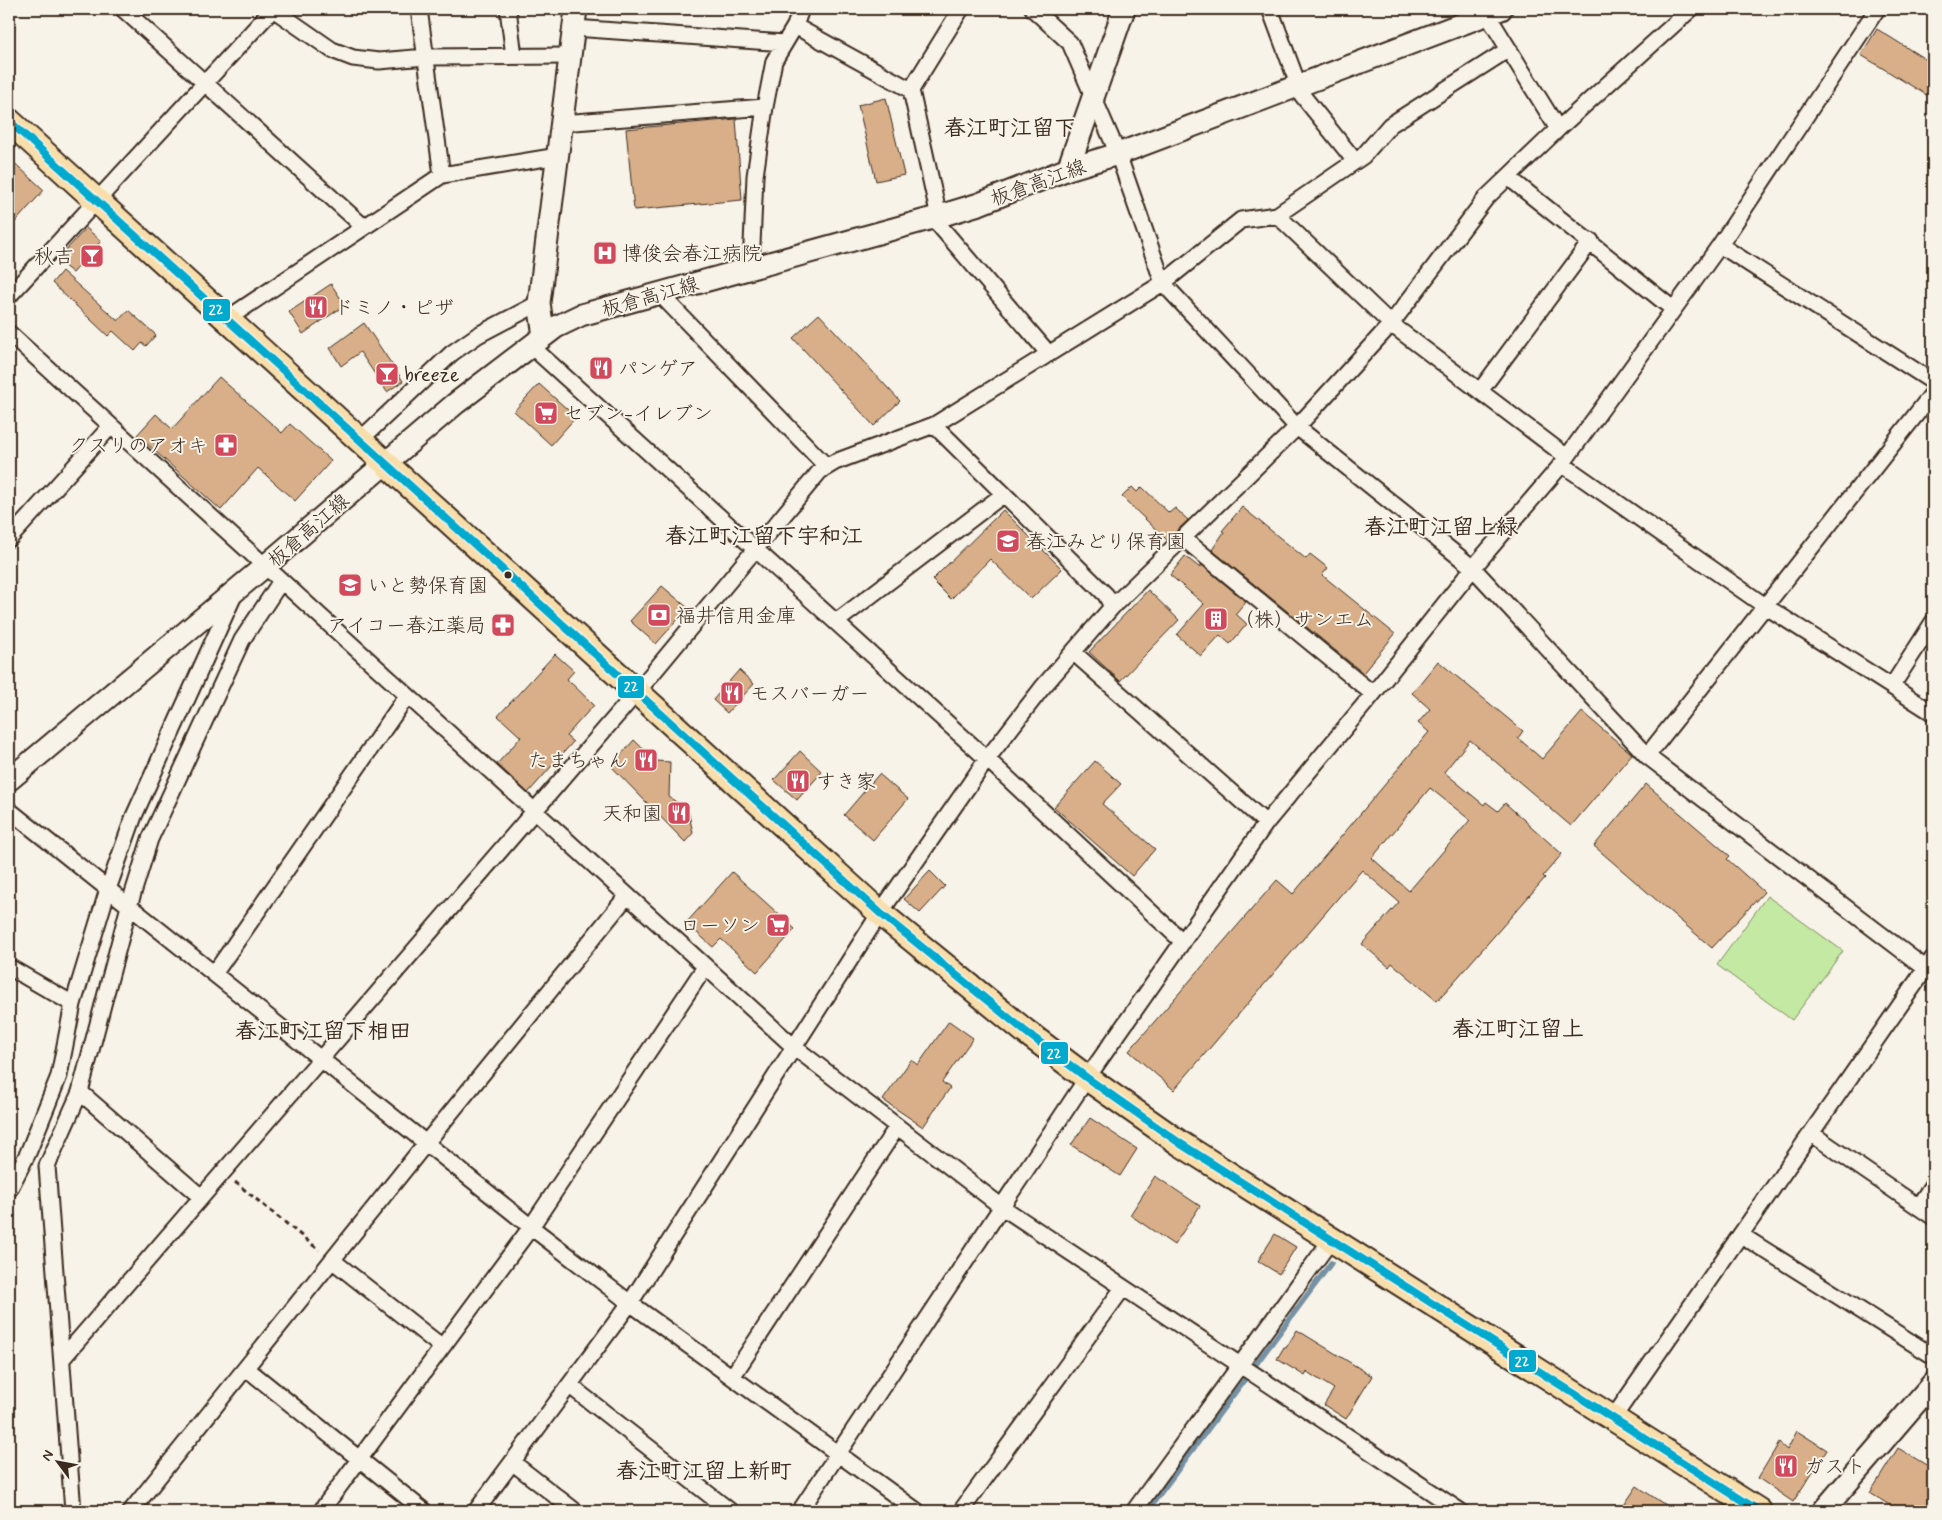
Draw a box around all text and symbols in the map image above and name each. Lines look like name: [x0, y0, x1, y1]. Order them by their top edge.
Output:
district label: 春江町江留下: [944, 115, 1076, 143]
street label: 板倉高江線: [987, 154, 1090, 213]
hospital icon: 博俊会春江病院: [592, 240, 618, 266]
place label: 博俊会春江病院: [622, 241, 762, 268]
bar icon: 秋吉: [79, 243, 105, 269]
place label: 秋吉: [34, 244, 74, 271]
street label: 板倉高江線: [599, 271, 702, 324]
restaurant icon: ドミノ・ピザ: [303, 294, 329, 320]
place label: ドミノ・ピザ: [334, 295, 454, 322]
line badge: 22: [202, 298, 231, 322]
text: 22: [209, 301, 223, 319]
restaurant icon: パンゲア: [588, 355, 614, 381]
place label: パンゲア: [618, 356, 698, 383]
bar icon: breeze: [374, 361, 400, 387]
place label: breeze: [404, 362, 459, 389]
supermarket icon: セブン-イレブン: [533, 400, 559, 426]
place label: セブン-イレブン: [564, 401, 713, 428]
pharmacy icon: クスリのアオキ: [213, 432, 239, 458]
place label: クスリのアオキ: [68, 433, 208, 460]
street label: 板倉高江線: [262, 488, 356, 574]
district label: 春江町江留上緑: [1364, 514, 1518, 542]
district label: 春江町江留下宇和江: [665, 523, 863, 551]
school or university icon: 春江みどり保育園: [995, 528, 1021, 554]
place label: 春江みどり保育園: [1026, 529, 1186, 556]
unlabelled marker: [503, 570, 513, 580]
school or university icon: いと勢保育園: [337, 572, 363, 598]
place label: いと勢保育園: [368, 573, 488, 600]
bank icon: 福井信用金庫: [646, 602, 672, 628]
place label: 福井信用金庫: [676, 603, 796, 630]
building icon: （株）サンエム: [1203, 606, 1229, 632]
place label: （株）サンエム: [1234, 607, 1374, 634]
pharmacy icon: アイコー春江薬局: [490, 612, 516, 638]
place label: アイコー春江薬局: [327, 613, 486, 640]
line badge: 22: [617, 675, 645, 699]
text: 22: [624, 678, 638, 696]
restaurant icon: モスバーガー: [719, 680, 745, 706]
place label: モスバーガー: [750, 681, 870, 708]
restaurant icon: たまちゃん: [633, 747, 659, 773]
place label: たまちゃん: [528, 748, 628, 775]
restaurant icon: すき家: [785, 768, 811, 794]
place label: すき家: [816, 769, 876, 796]
restaurant icon: 天和園: [666, 800, 692, 826]
place label: 天和園: [602, 801, 662, 828]
supermarket icon: ローソン: [765, 912, 791, 938]
place label: ローソン: [680, 913, 760, 940]
district label: 春江町江留上: [1452, 1016, 1584, 1044]
district label: 春江町江留下相田: [235, 1018, 411, 1046]
line badge: 22: [1040, 1041, 1069, 1065]
text: 22: [1047, 1045, 1061, 1063]
line badge: 22: [1508, 1349, 1537, 1373]
text: 22: [1515, 1353, 1529, 1371]
north arrow: [32, 1438, 82, 1488]
text: N: [38, 1447, 58, 1464]
restaurant icon: ガスト: [1773, 1453, 1799, 1479]
place label: ガスト: [1804, 1454, 1866, 1481]
district label: 春江町江留上新町: [616, 1458, 792, 1486]

